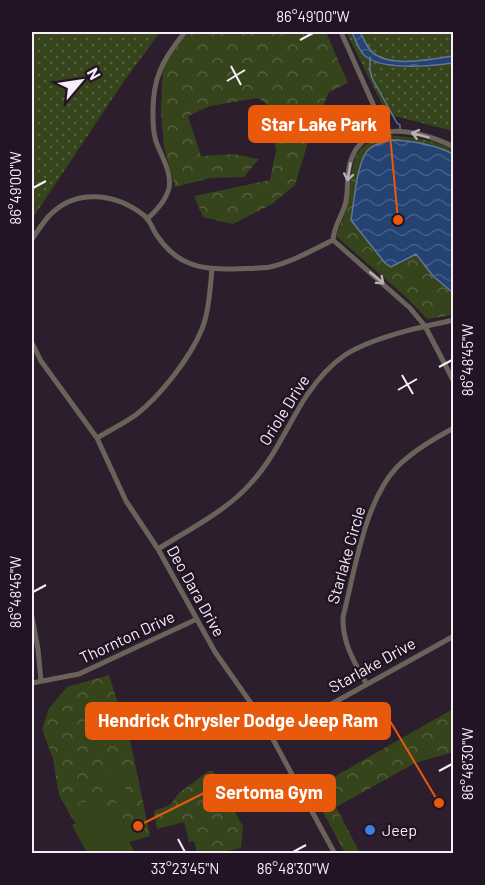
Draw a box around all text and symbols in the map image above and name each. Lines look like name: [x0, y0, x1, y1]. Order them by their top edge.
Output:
text: 86°49'00"W: [276, 7, 350, 25]
north arrow: [51, 51, 111, 111]
text: N: [84, 64, 105, 83]
callout: Star Lake Park: [249, 106, 389, 142]
text: Star Lake Park: [261, 113, 377, 135]
one-way arrow: [411, 129, 430, 141]
text: 86°49'00"W: [6, 151, 24, 225]
one-way arrow: [343, 162, 354, 181]
one-way arrow: [369, 271, 385, 284]
text: 86°48'45"W: [458, 324, 476, 396]
street label: Oriole Drive: [254, 371, 313, 449]
street label: Starlake Circle: [323, 504, 369, 606]
street label: Deo Dara Drive: [164, 542, 229, 640]
text: 86°48'45"W: [6, 556, 24, 628]
street label: Thornton Drive: [76, 606, 177, 667]
street label: Starlake Drive: [325, 633, 418, 696]
callout: Hendrick Chrysler Dodge Jeep Ram: [86, 703, 390, 739]
text: Hendrick Chrysler Dodge Jeep Ram: [98, 709, 378, 731]
text: 86°48'30"W: [458, 728, 476, 800]
callout: Sertoma Gym: [204, 775, 335, 811]
text: Sertoma Gym: [215, 781, 323, 803]
place label: Jeep: [382, 820, 417, 839]
marker: Jeep: [363, 823, 377, 837]
text: 33°23'45"N: [151, 859, 219, 877]
text: 86°48'30"W: [257, 859, 329, 877]

